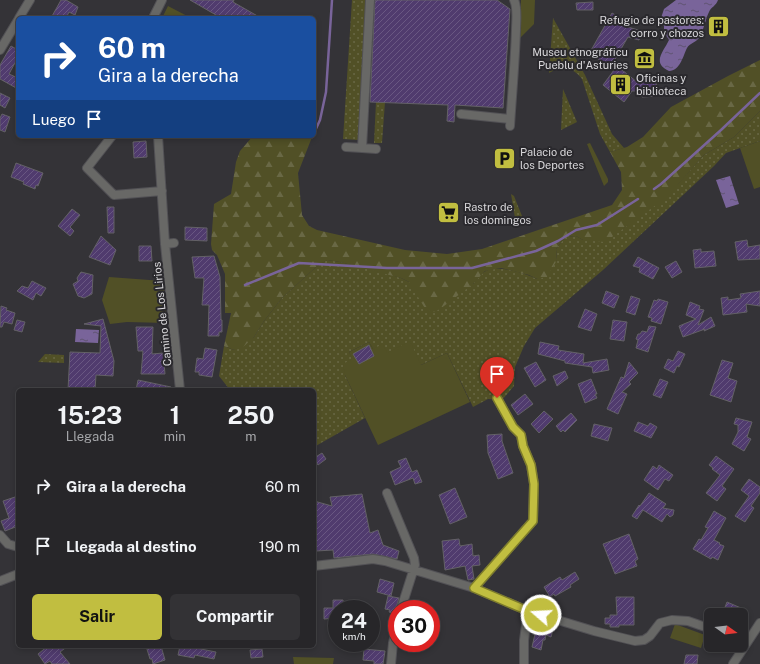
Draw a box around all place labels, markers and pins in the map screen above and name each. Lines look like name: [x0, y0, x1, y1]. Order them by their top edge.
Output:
building icon: Refugio de pastores: corro y chozos: [706, 13, 732, 39]
place label: Refugio de pastores: corro y chozos: [600, 14, 704, 39]
museum icon: Museu etnográficu Pueblu d'Asturies: [631, 45, 657, 71]
place label: Museu etnográficu Pueblu d'Asturies: [532, 46, 628, 71]
building icon: Oficinas y biblioteca: [607, 71, 633, 97]
place label: Oficinas y biblioteca: [636, 72, 686, 97]
parking icon: Palacio de los Deportes: [491, 145, 517, 171]
place label: Palacio de los Deportes: [520, 146, 585, 171]
supermarket icon: Rastro de los domingos: [436, 200, 462, 226]
place label: Rastro de los domingos: [464, 201, 532, 226]
pin: [480, 357, 514, 398]

